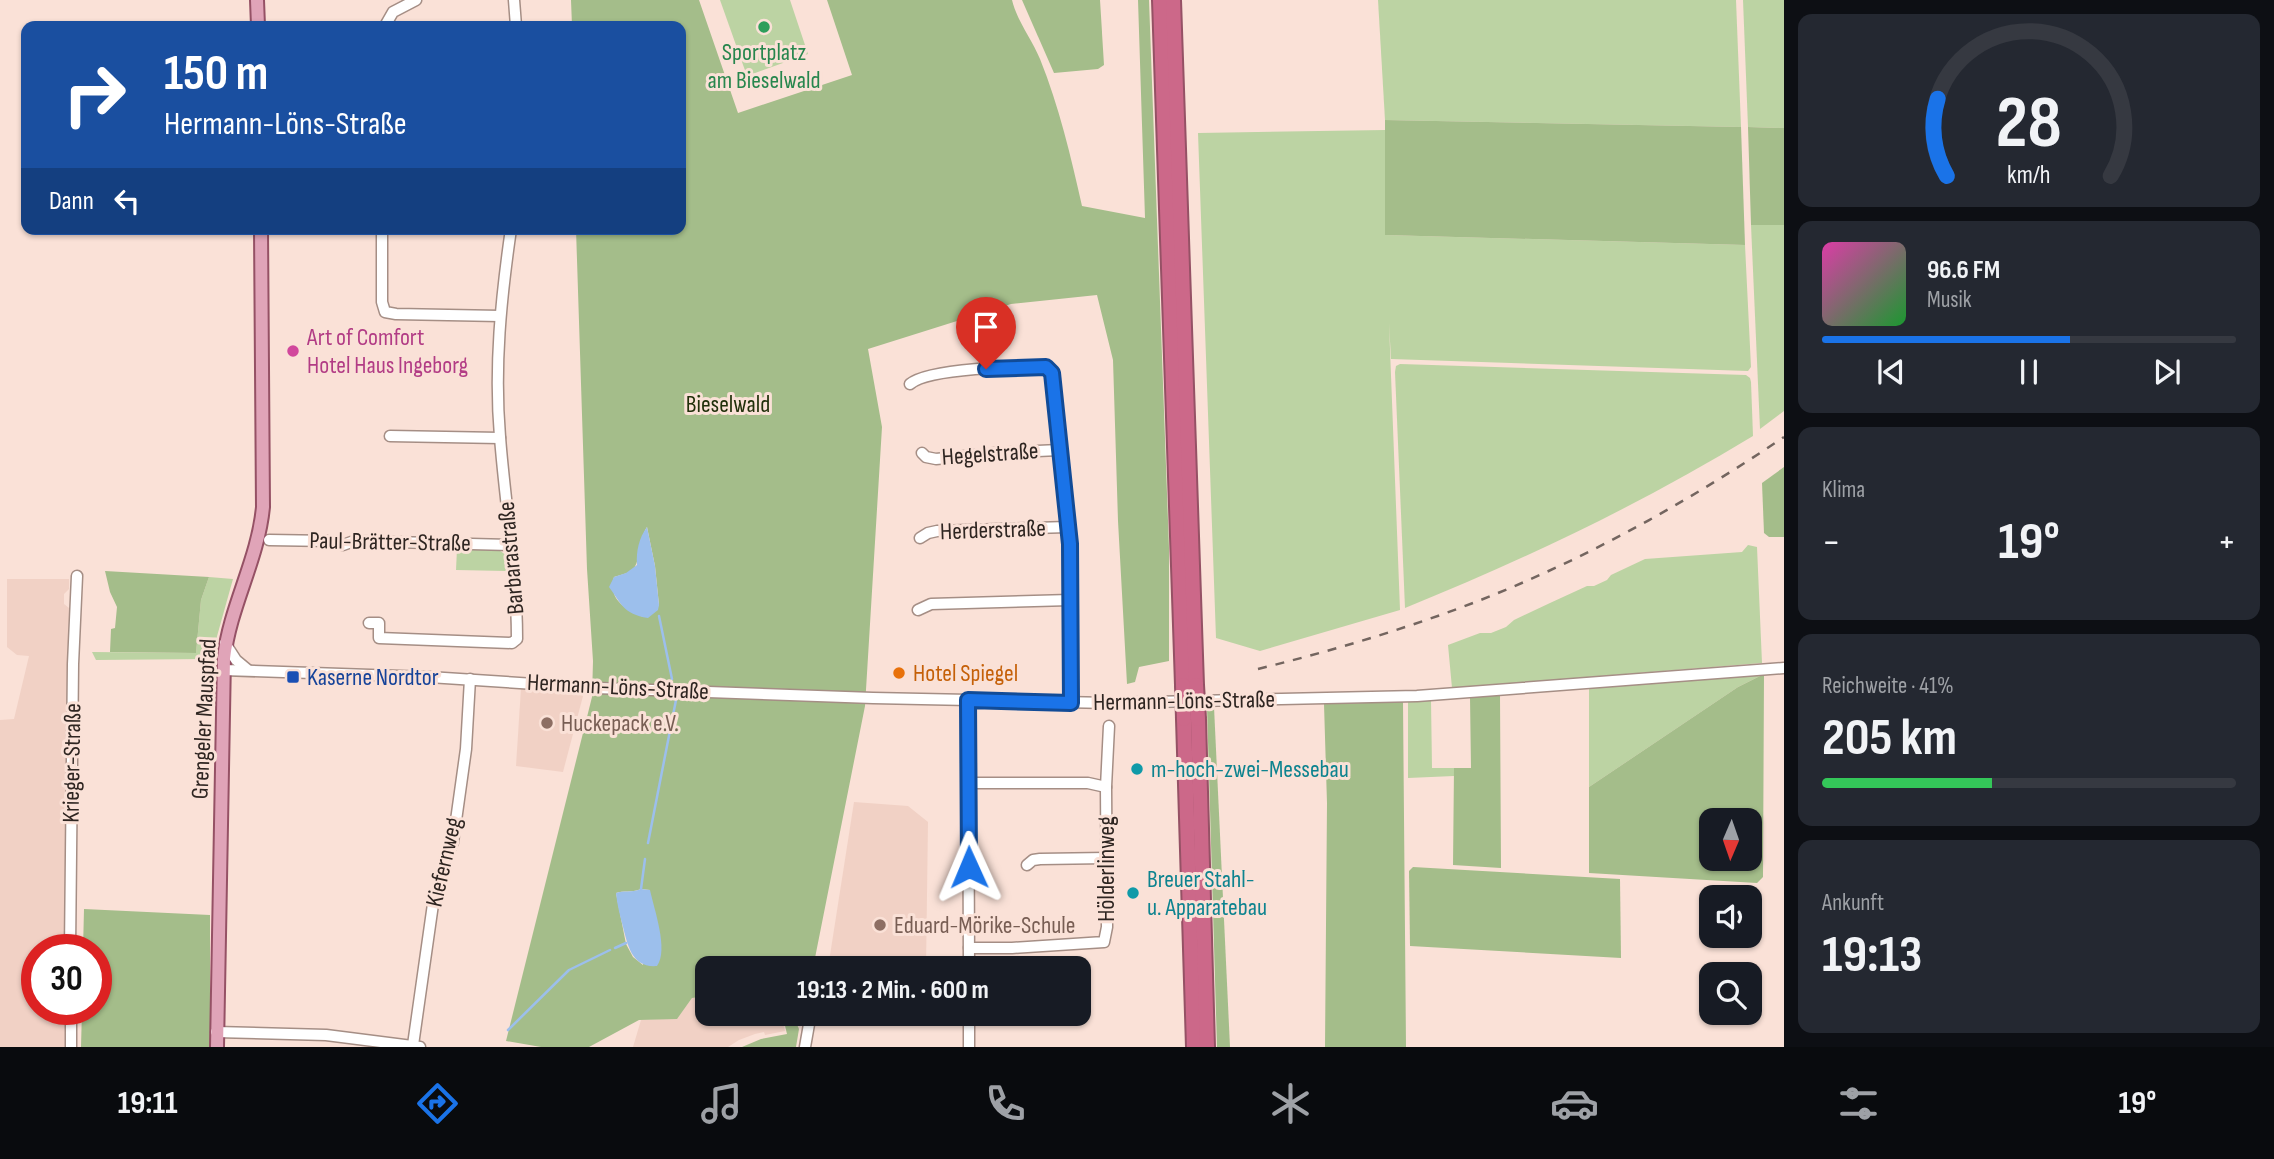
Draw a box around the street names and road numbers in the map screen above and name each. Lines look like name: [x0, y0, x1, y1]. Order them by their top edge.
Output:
street label: Hegelstraße: [941, 436, 1039, 472]
street label: Barbarastraße: [492, 500, 530, 616]
street label: Herderstraße: [940, 514, 1046, 546]
street label: Paul-Brätter-Straße: [309, 526, 471, 558]
street label: Grengeler Mauspfad: [185, 638, 223, 800]
street label: Hermann-Löns-Straße: [526, 668, 710, 706]
street label: Hermann-Löns-Straße: [1093, 685, 1275, 717]
street label: Krieger-Straße: [56, 703, 88, 823]
street label: Kiefernweg: [420, 814, 468, 910]
street label: Hölderlinweg: [1092, 816, 1121, 922]

